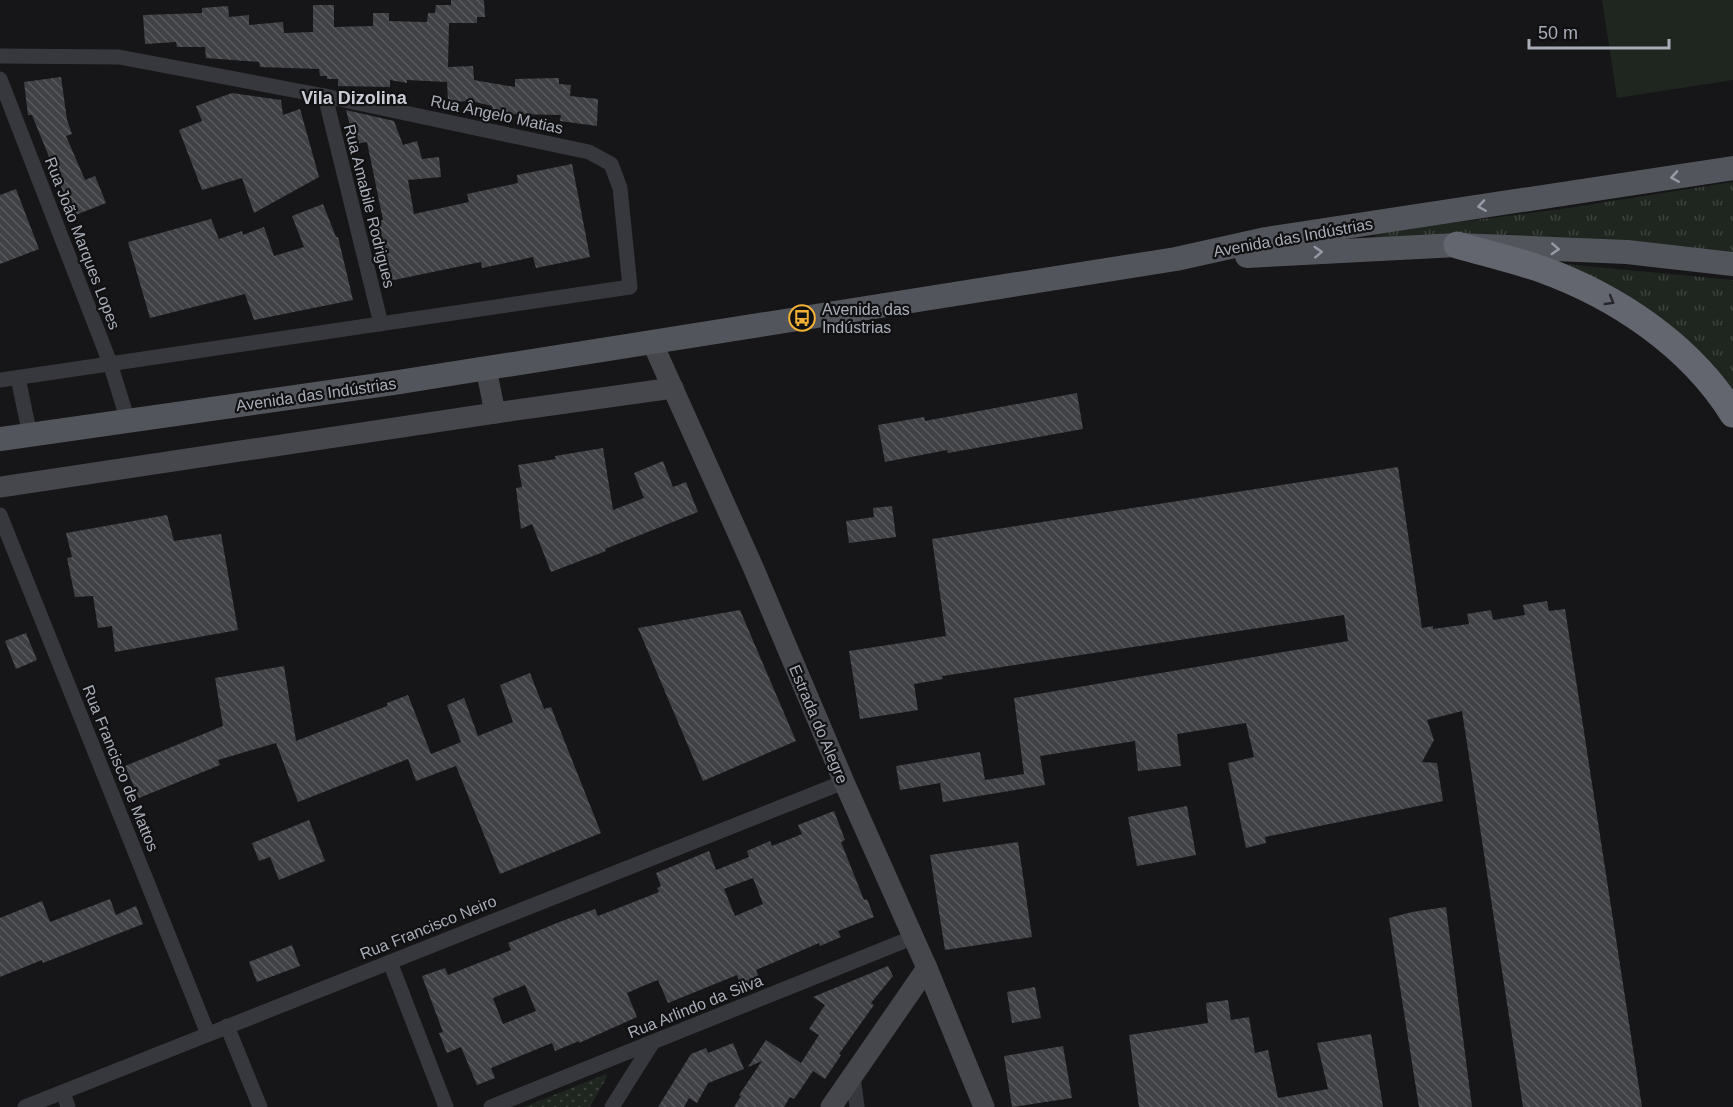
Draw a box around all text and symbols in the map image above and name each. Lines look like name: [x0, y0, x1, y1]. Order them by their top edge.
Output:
scale bar: [1529, 12, 1668, 50]
text: 50 m: [1538, 23, 1578, 43]
district label: Vila Dizolina: [301, 88, 408, 108]
street label: Rua Ângelo Matias: [429, 91, 565, 137]
street label: Rua Amabile Rodrigues: [341, 123, 398, 290]
street label: Rua João Marques Lopes: [42, 155, 123, 332]
one-way arrow: [1671, 170, 1680, 182]
one-way arrow: [1478, 200, 1487, 212]
street label: Avenida das Indústrias: [1212, 215, 1374, 260]
one-way arrow: [1550, 243, 1559, 256]
one-way arrow: [1313, 246, 1322, 259]
one-way arrow: [1604, 293, 1614, 305]
place label: Avenida das Indústrias: [822, 301, 910, 336]
bus stop icon: Avenida das Indústrias: [787, 303, 817, 333]
street label: Avenida das Indústrias: [235, 375, 397, 414]
street label: Estrada do Alegre: [786, 662, 851, 786]
street label: Rua Francisco de Mattos: [79, 683, 162, 854]
street label: Rua Francisco Neiro: [357, 892, 499, 963]
street label: Rua Arlindo da Silva: [625, 972, 765, 1041]

